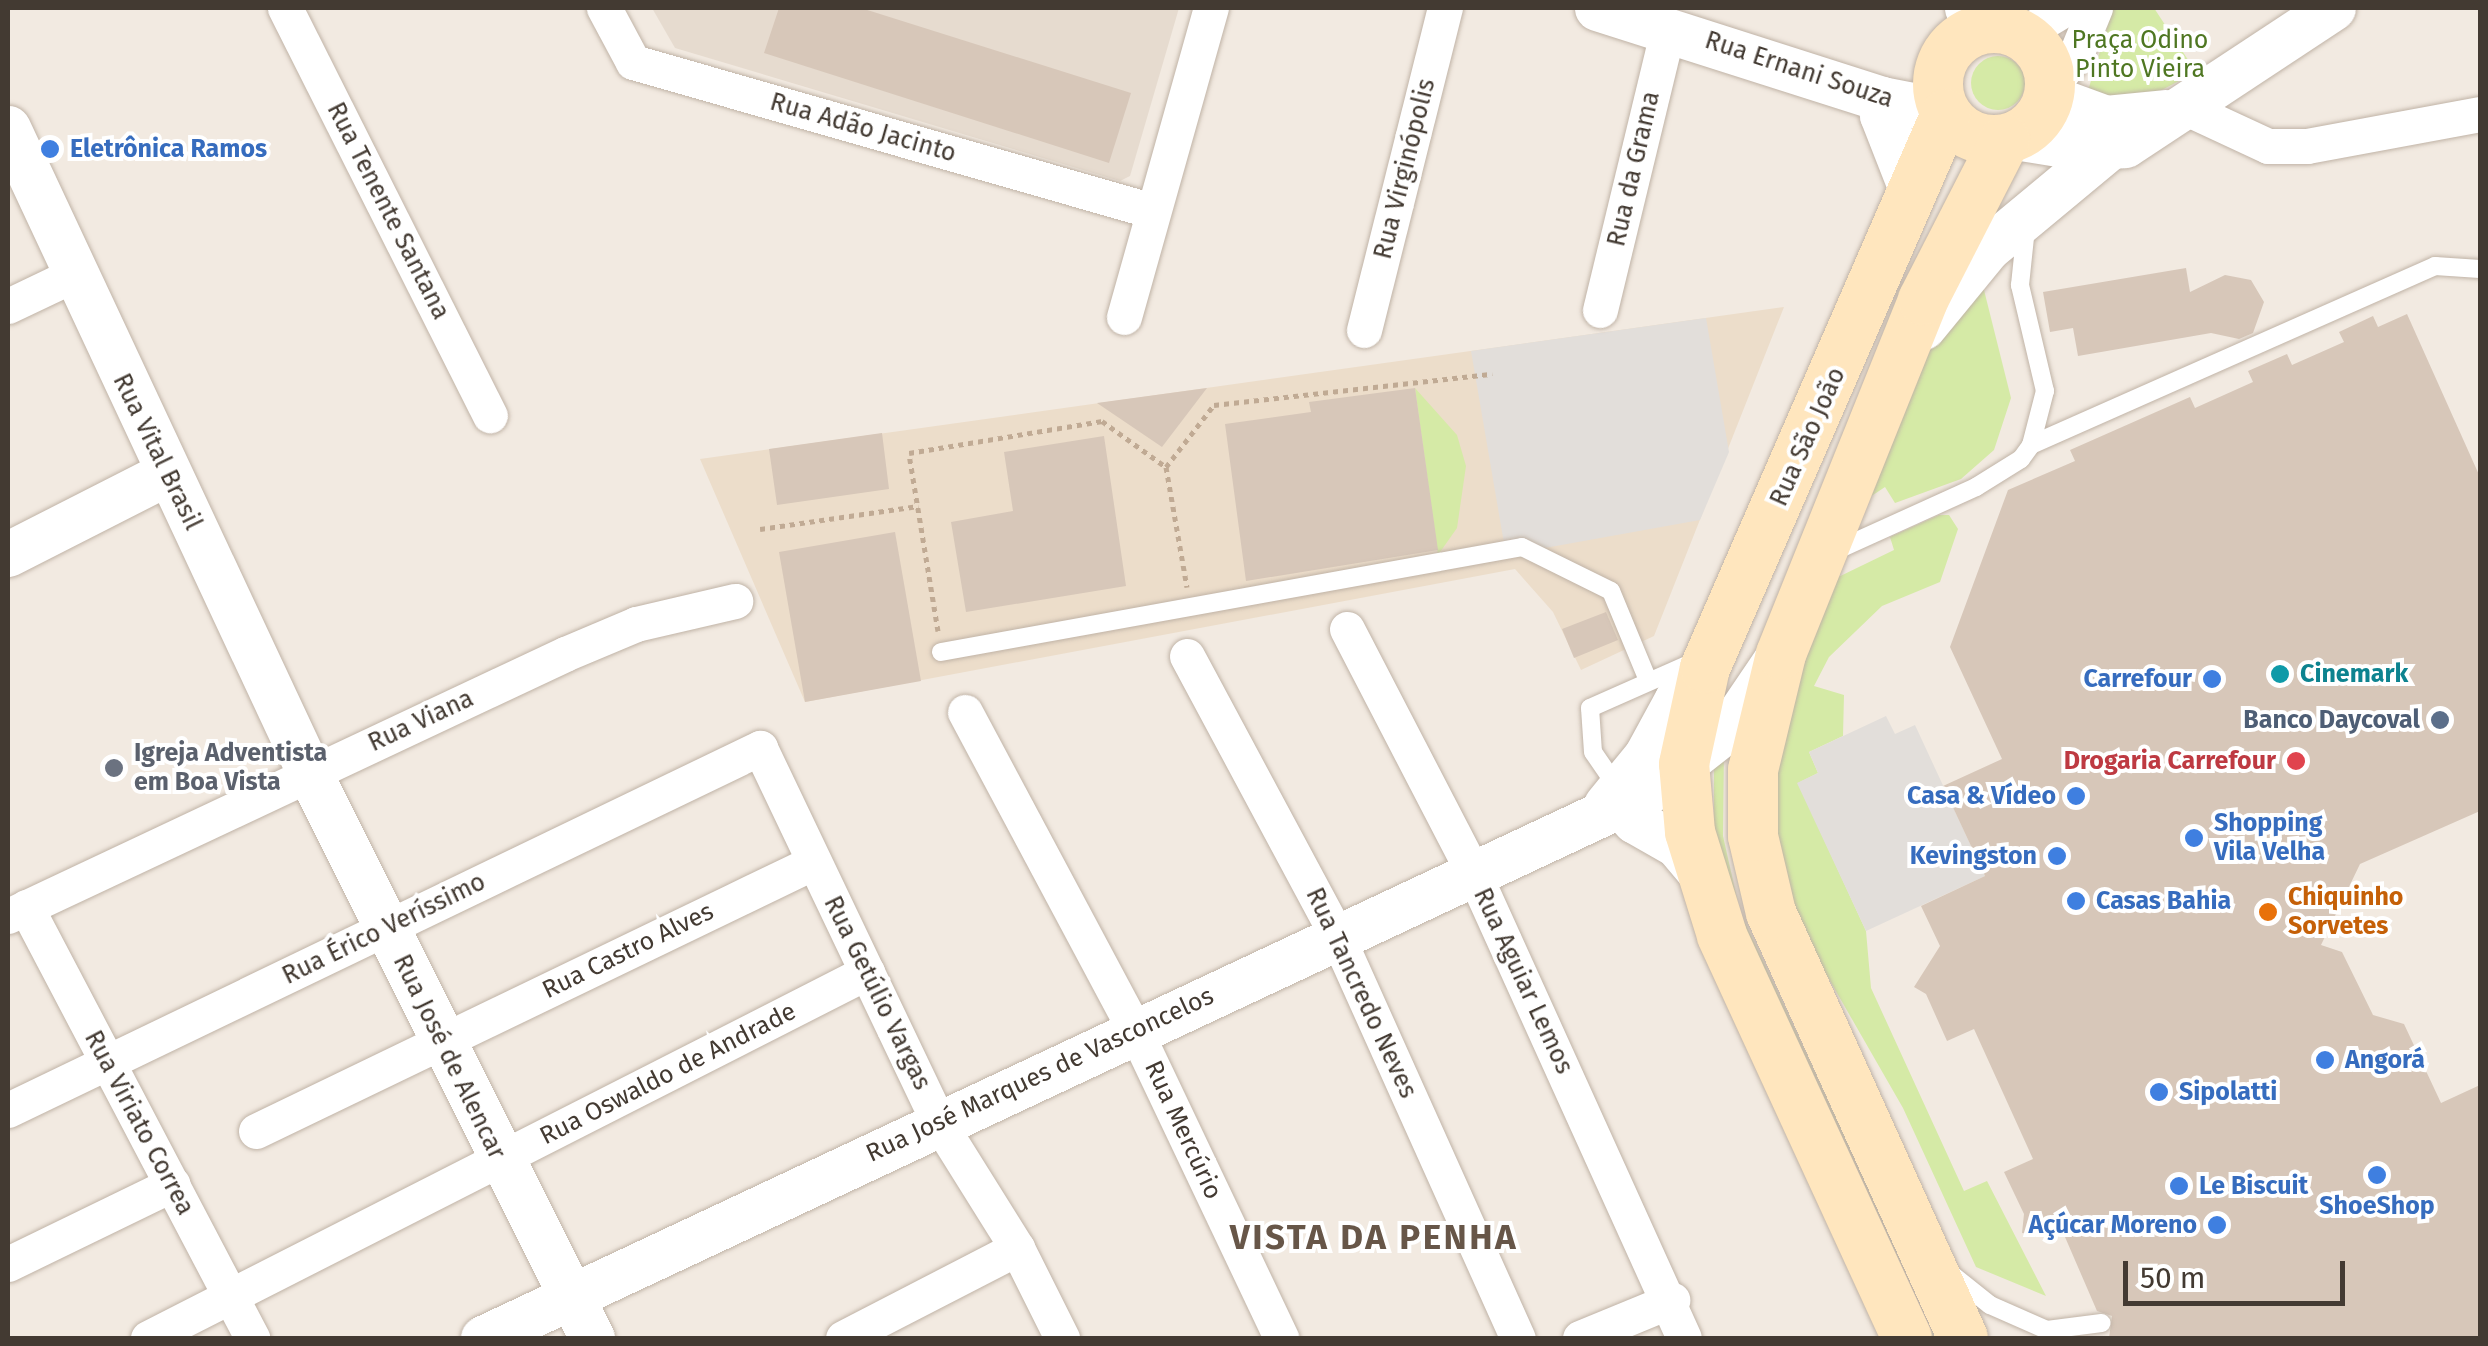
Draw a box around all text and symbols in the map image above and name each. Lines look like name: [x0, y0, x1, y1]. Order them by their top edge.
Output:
street label: Rua Ernani Souza: [1701, 25, 1897, 115]
park label: Praça Odino Pinto Vieira: [2072, 26, 2208, 85]
street label: Rua Virginópolis: [1368, 76, 1442, 262]
street label: Rua Adão Jacinto: [767, 87, 959, 169]
street label: Rua da Grama: [1602, 89, 1666, 249]
street label: Rua Tenente Santana: [320, 98, 456, 324]
place label: Eletrônica Ramos: [70, 134, 267, 164]
marker: Eletrônica Ramos: [39, 138, 61, 160]
street label: Rua São João: [1764, 363, 1852, 511]
street label: Rua Vital Brasil: [106, 369, 208, 535]
place label: Cinemark: [2300, 659, 2408, 689]
marker: Cinemark: [2269, 663, 2291, 685]
place label: Carrefour: [2084, 664, 2192, 694]
marker: Carrefour: [2201, 668, 2223, 690]
street label: Rua Viana: [364, 684, 478, 758]
place label: Banco Daycoval: [2243, 705, 2420, 735]
marker: Banco Daycoval: [2429, 709, 2451, 731]
place label: Igreja Adventista em Boa Vista: [134, 739, 327, 798]
place label: Drogaria Carrefour: [2064, 746, 2276, 776]
marker: Drogaria Carrefour: [2285, 750, 2307, 772]
marker: Igreja Adventista em Boa Vista: [103, 757, 125, 779]
place label: Casa & Vídeo: [1907, 781, 2056, 811]
marker: Casa & Vídeo: [2065, 785, 2087, 807]
place label: Shopping Vila Velha: [2214, 809, 2325, 868]
marker: Shopping Vila Velha: [2183, 827, 2205, 849]
place label: Kevingston: [1910, 841, 2037, 871]
marker: Kevingston: [2046, 845, 2068, 867]
street label: Rua Érico Veríssimo: [278, 867, 490, 991]
street label: Rua Tancredo Neves: [1299, 883, 1423, 1103]
street label: Rua Aguiar Lemos: [1467, 883, 1579, 1079]
place label: Chiquinho Sorvetes: [2288, 883, 2403, 942]
place label: Casas Bahia: [2096, 886, 2231, 916]
marker: Casas Bahia: [2065, 890, 2087, 912]
street label: Rua Getúlio Vargas: [817, 891, 937, 1095]
street label: Rua Castro Alves: [538, 897, 718, 1005]
marker: Chiquinho Sorvetes: [2257, 901, 2279, 923]
street label: Rua José de Alencar: [386, 950, 512, 1164]
street label: Rua José Marques de Vasconcelos: [862, 981, 1218, 1169]
street label: Rua Oswaldo de Andrade: [535, 996, 801, 1152]
street label: Rua Viriato Correa: [78, 1026, 200, 1220]
place label: Angorá: [2345, 1045, 2425, 1075]
marker: Angorá: [2314, 1049, 2336, 1071]
street label: Rua Mercúrio: [1138, 1056, 1228, 1204]
place label: Sipolatti: [2179, 1077, 2277, 1107]
marker: Sipolatti: [2148, 1081, 2170, 1103]
marker: ShoeShop: [2366, 1164, 2388, 1186]
place label: Le Biscuit: [2199, 1171, 2308, 1201]
marker: Le Biscuit: [2168, 1175, 2190, 1197]
place label: ShoeShop: [2319, 1191, 2435, 1221]
place label: Açúcar Moreno: [2029, 1210, 2197, 1240]
marker: Açúcar Moreno: [2206, 1214, 2228, 1236]
district label: VISTA DA PENHA: [1230, 1216, 1518, 1258]
scale bar: [2128, 1241, 2350, 1303]
text: 50 m: [2140, 1260, 2205, 1296]

